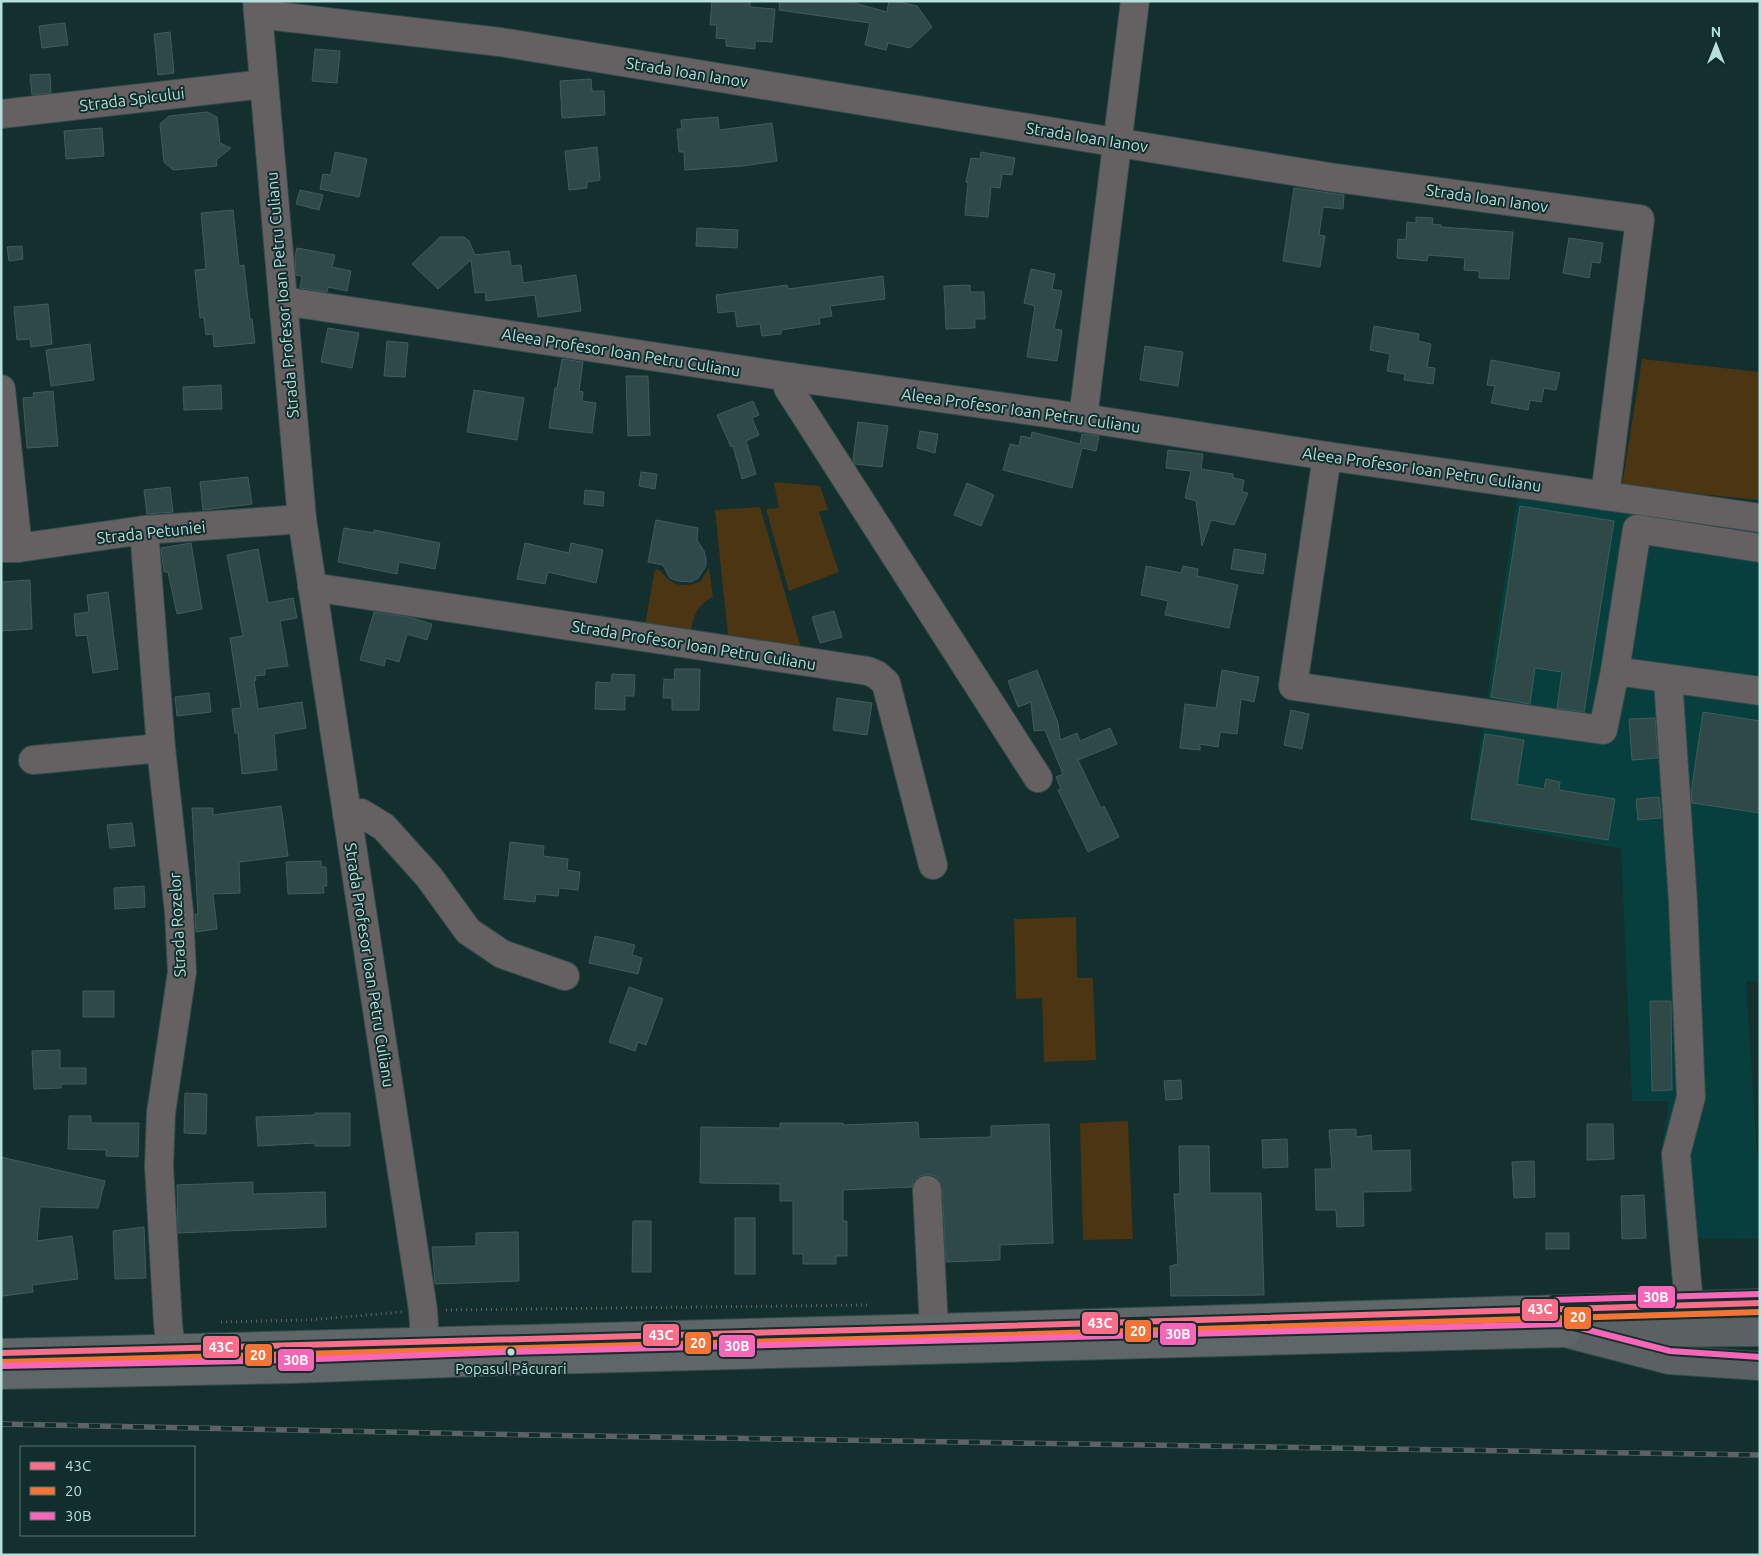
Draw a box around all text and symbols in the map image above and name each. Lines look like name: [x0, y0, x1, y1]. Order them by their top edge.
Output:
north arrow: [1691, 20, 1741, 70]
text: N: [1711, 24, 1721, 40]
street label: Strada Ioan Ianov: [625, 53, 749, 91]
street label: Strada Spicului: [78, 84, 186, 114]
street label: Strada Ioan Ianov: [1025, 118, 1149, 156]
street label: Strada Profesor Ioan Petru Culianu: [262, 171, 302, 419]
street label: Strada Ioan Ianov: [1425, 181, 1549, 216]
street label: Aleea Profesor Ioan Petru Culianu: [500, 324, 742, 380]
street label: Aleea Profesor Ioan Petru Culianu: [900, 384, 1142, 436]
street label: Aleea Profesor Ioan Petru Culianu: [1301, 443, 1543, 495]
street label: Strada Petuniei: [96, 517, 206, 547]
street label: Strada Profesor Ioan Petru Culianu: [571, 617, 817, 673]
street label: Strada Profesor Ioan Petru Culianu: [342, 842, 398, 1088]
street label: Strada Rozelor: [165, 872, 189, 978]
line badge: 30B: [1637, 1285, 1676, 1309]
text: 30B: [1643, 1289, 1669, 1305]
line badge: 43C: [1521, 1298, 1559, 1322]
text: 43C: [1528, 1301, 1552, 1317]
line badge: 20: [1563, 1306, 1592, 1330]
text: 20: [1570, 1309, 1586, 1325]
line badge: 43C: [1081, 1311, 1119, 1335]
text: 43C: [1088, 1315, 1112, 1331]
line badge: 20: [1124, 1319, 1152, 1343]
line badge: 30B: [1159, 1322, 1197, 1346]
line badge: 43C: [642, 1323, 680, 1347]
text: 20: [1130, 1323, 1146, 1339]
text: 30B: [1165, 1326, 1191, 1342]
text: 43C: [649, 1327, 673, 1343]
line badge: 20: [684, 1331, 712, 1355]
line badge: 30B: [718, 1334, 756, 1358]
line badge: 43C: [202, 1335, 240, 1359]
text: 20: [690, 1335, 706, 1351]
text: 30B: [724, 1338, 750, 1354]
text: 43C: [209, 1339, 233, 1355]
line badge: 20: [244, 1343, 273, 1367]
text: 20: [250, 1347, 266, 1363]
marker: Popasul Păcurari: [506, 1347, 516, 1357]
line badge: 30B: [277, 1348, 315, 1372]
text: 30B: [283, 1352, 309, 1368]
place label: Popasul Păcurari: [455, 1360, 567, 1377]
legend: [20, 1446, 195, 1536]
text: 43C: [65, 1457, 91, 1474]
text: 20: [65, 1482, 82, 1499]
text: 30B: [65, 1507, 91, 1524]

